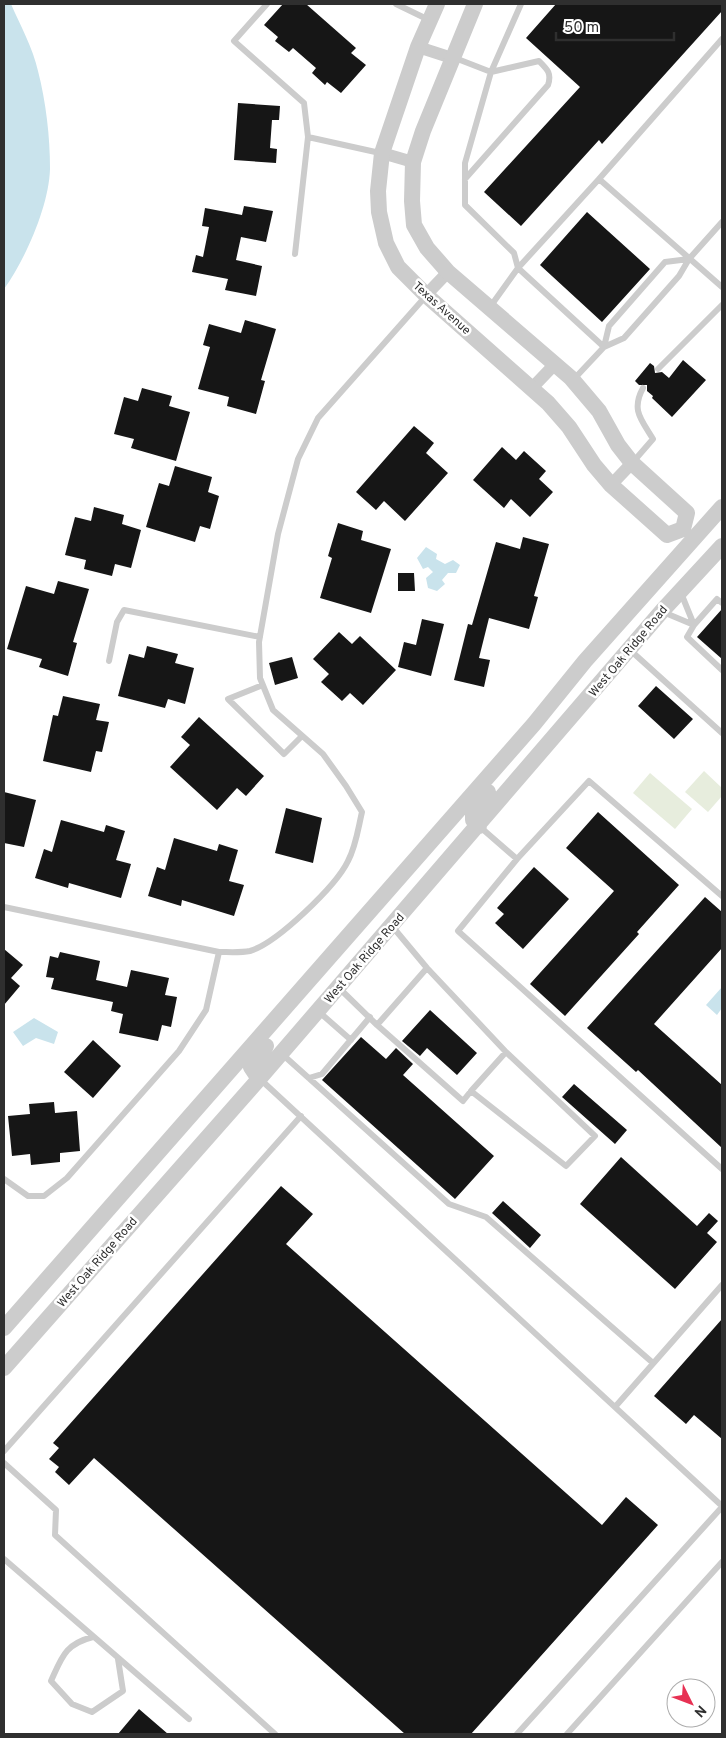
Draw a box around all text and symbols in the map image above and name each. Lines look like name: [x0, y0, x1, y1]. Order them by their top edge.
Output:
scale bar: [556, 10, 674, 42]
text: 50 m: [564, 19, 599, 38]
street label: Texas Avenue: [409, 279, 474, 339]
street label: West Oak Ridge Road: [586, 603, 672, 701]
street label: West Oak Ridge Road: [321, 910, 408, 1007]
street label: West Oak Ridge Road: [54, 1214, 141, 1311]
north arrow: [666, 1678, 716, 1728]
text: N: [690, 1701, 709, 1720]

